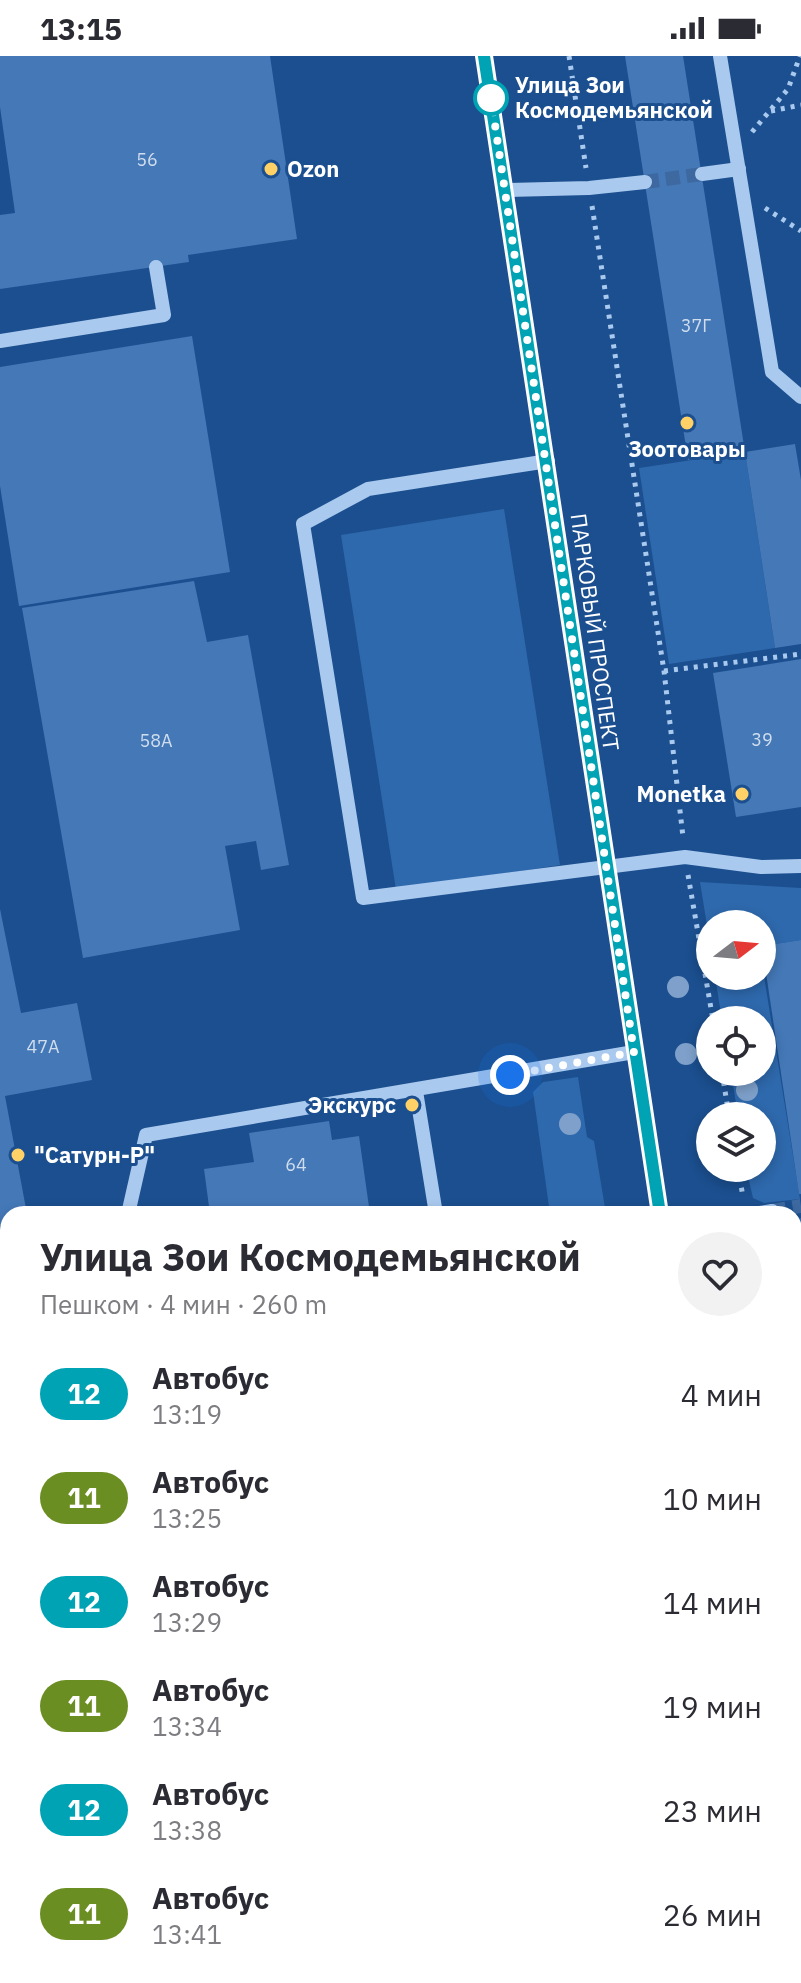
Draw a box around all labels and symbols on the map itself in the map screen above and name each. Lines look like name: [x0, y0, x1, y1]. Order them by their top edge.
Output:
place label: Улица Зои Космодемьянской: [515, 70, 713, 124]
marker: Улица Зои Космодемьянской: [474, 81, 508, 115]
house number: 56: [136, 148, 158, 171]
place label: Ozon: [287, 154, 339, 183]
marker: Ozon: [262, 160, 280, 178]
house number: 37Г: [681, 314, 711, 337]
marker: Зоотовары: [678, 414, 696, 432]
place label: Зоотовары: [628, 434, 746, 463]
street label: ПАРКОВЫЙ ПРОСПЕКТ: [564, 511, 627, 753]
house number: 39: [751, 728, 773, 751]
house number: 58А: [139, 729, 173, 752]
place label: Monetka: [636, 779, 726, 808]
marker: Monetka: [733, 785, 751, 803]
north arrow: [696, 910, 776, 990]
house number: 47А: [26, 1035, 60, 1058]
your location: [490, 1055, 530, 1095]
place label: Экскурс: [308, 1090, 396, 1119]
marker: Экскурс: [403, 1096, 421, 1114]
place label: "Сатурн-Р": [34, 1140, 155, 1169]
marker: "Сатурн-Р": [9, 1146, 27, 1164]
house number: 64: [285, 1153, 307, 1176]

